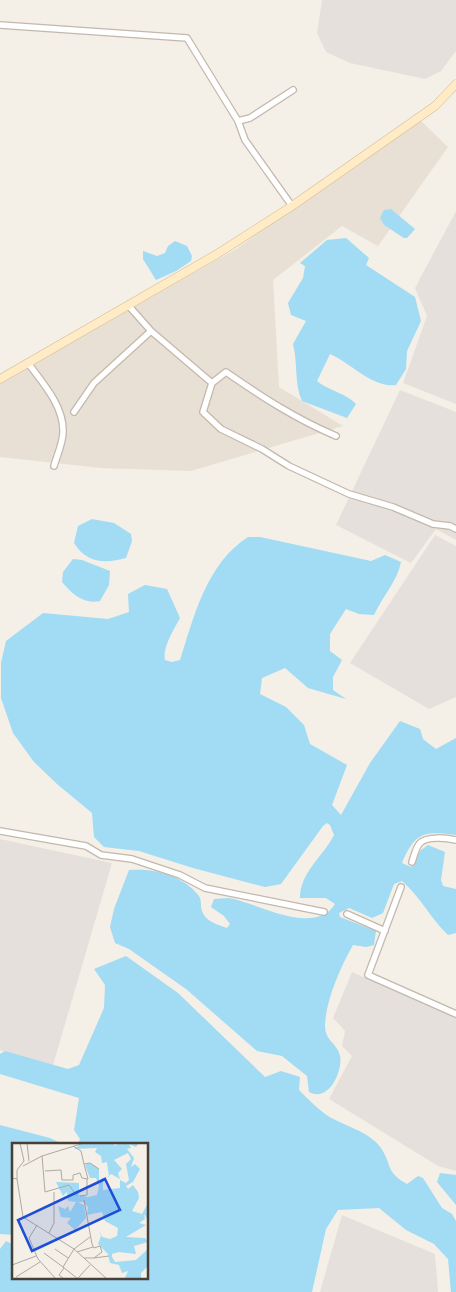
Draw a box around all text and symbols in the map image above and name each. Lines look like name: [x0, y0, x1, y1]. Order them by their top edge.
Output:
inset map: [12, 1143, 149, 1280]

